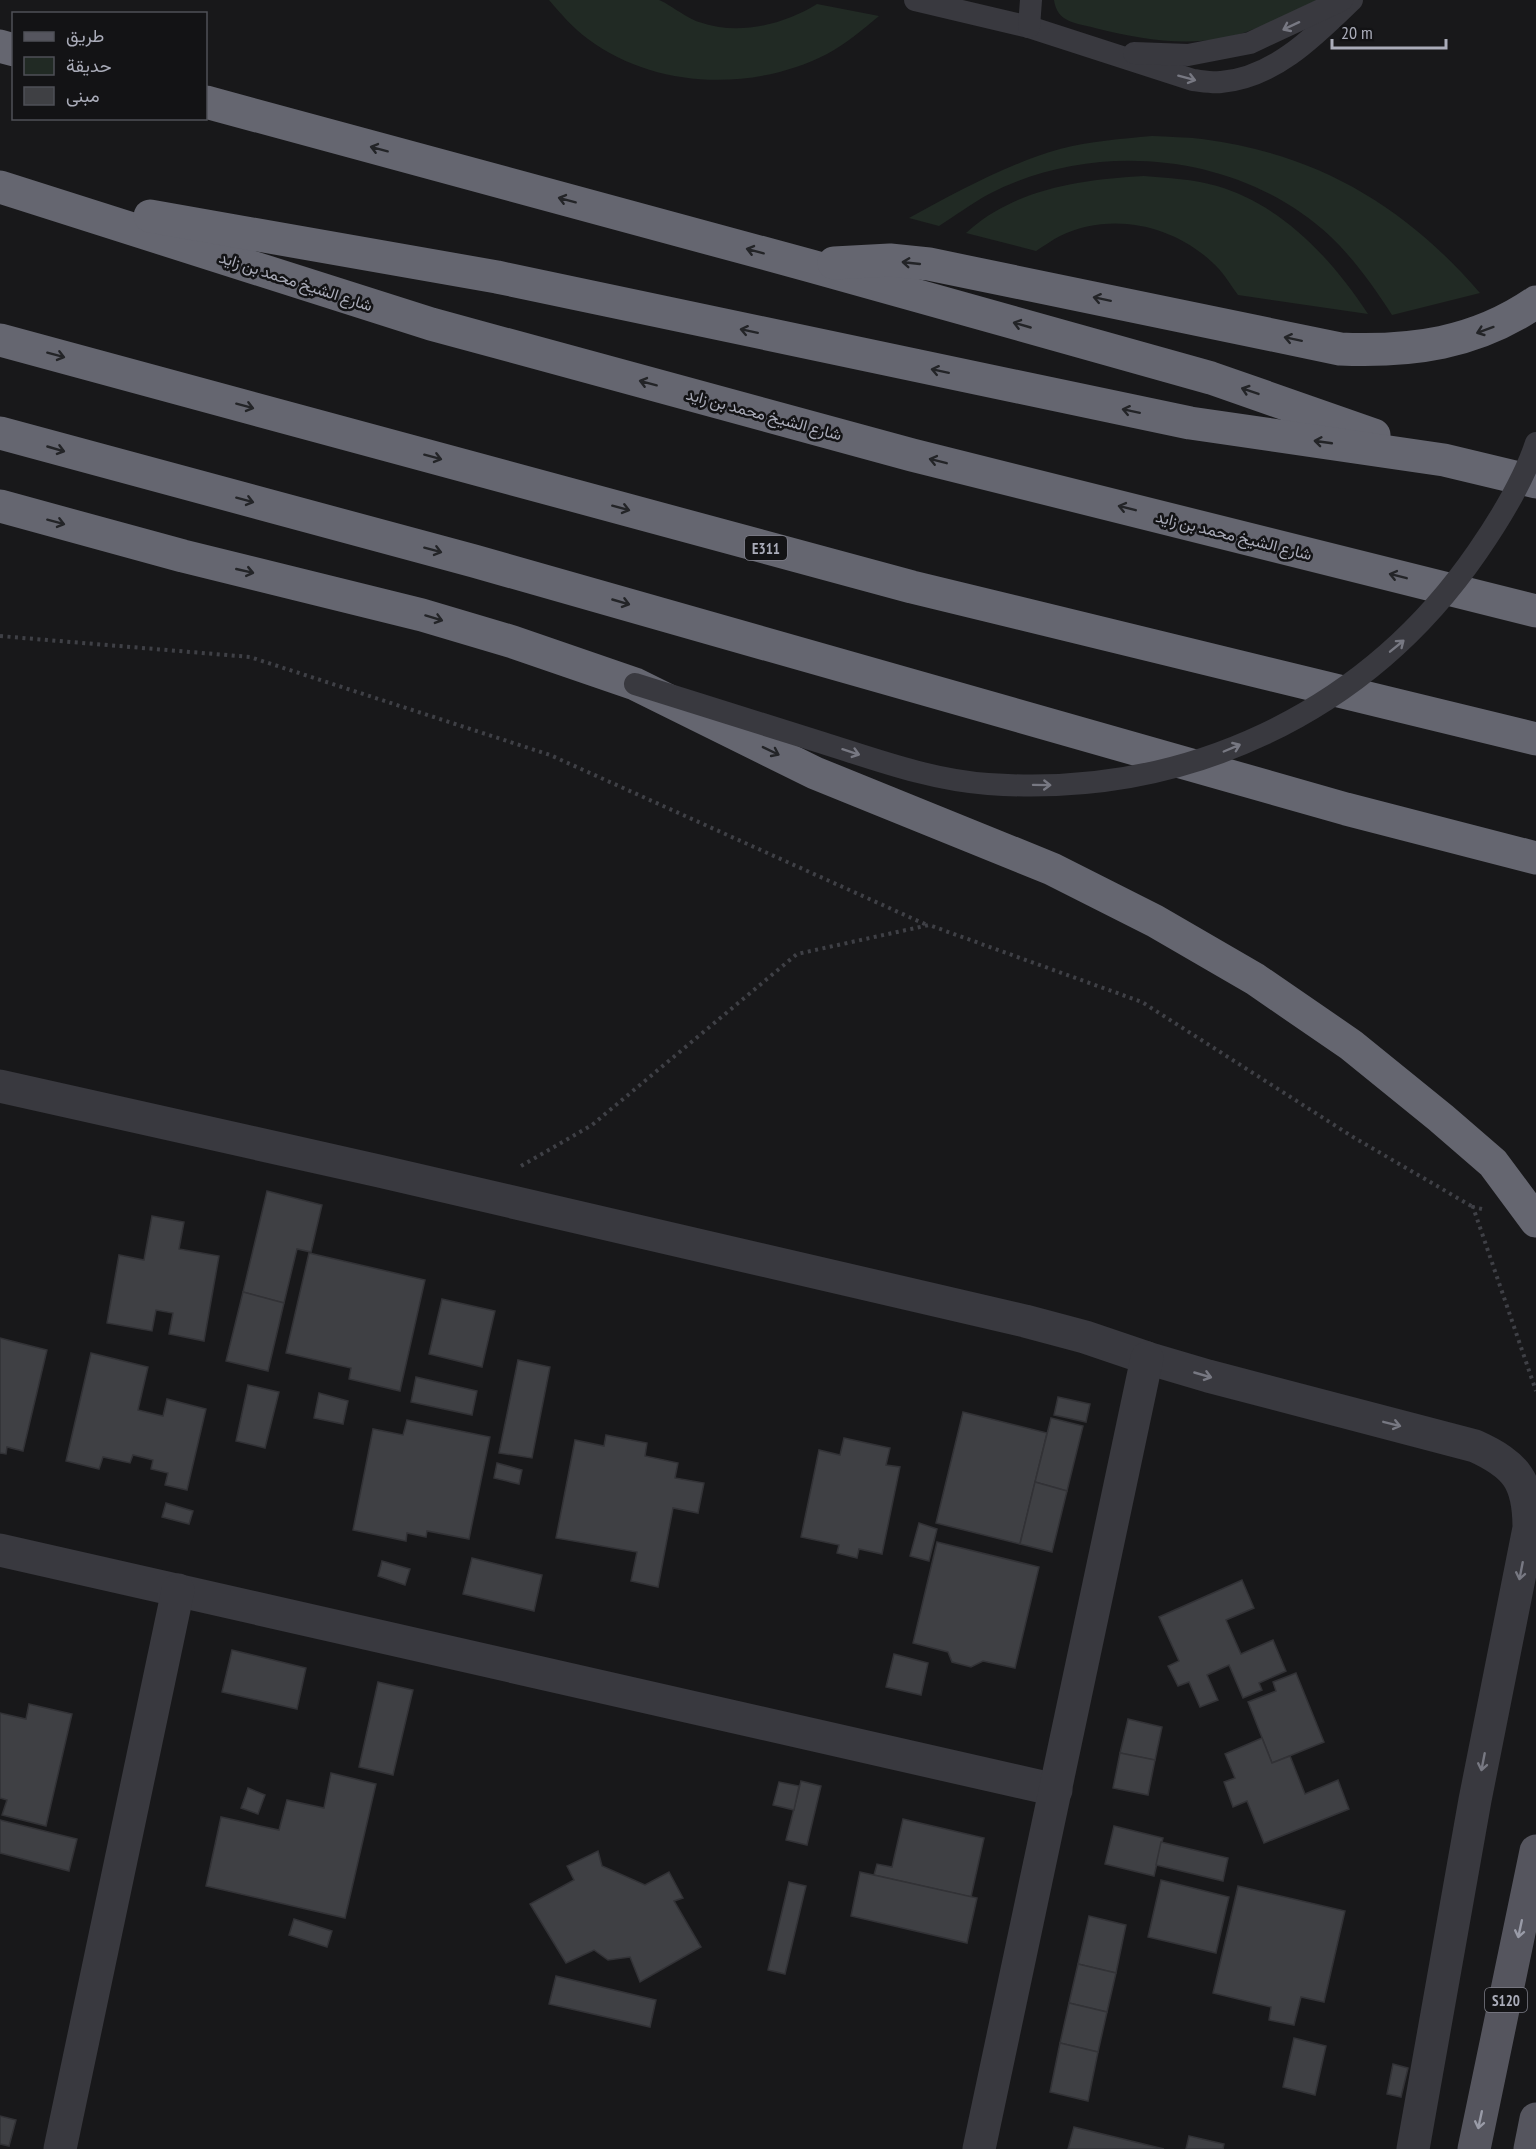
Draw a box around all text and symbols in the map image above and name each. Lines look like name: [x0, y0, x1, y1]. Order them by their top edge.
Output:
legend: [12, 12, 207, 120]
scale bar: [1332, 12, 1446, 50]
one-way arrow: [1282, 20, 1300, 32]
text: 20 m: [1341, 21, 1373, 44]
text: طريق: [66, 24, 104, 47]
text: حديقة: [66, 54, 112, 77]
one-way arrow: [1177, 72, 1196, 84]
text: مبنى: [66, 84, 100, 107]
one-way arrow: [369, 142, 388, 154]
one-way arrow: [558, 193, 577, 205]
one-way arrow: [746, 244, 765, 256]
street label: شارع الشيخ محمد بن زايد: [216, 247, 375, 317]
one-way arrow: [902, 257, 922, 268]
one-way arrow: [1093, 293, 1112, 305]
one-way arrow: [1013, 319, 1032, 330]
one-way arrow: [740, 324, 759, 336]
one-way arrow: [1476, 325, 1494, 336]
one-way arrow: [1284, 333, 1304, 344]
one-way arrow: [47, 350, 66, 361]
one-way arrow: [931, 365, 950, 376]
one-way arrow: [639, 377, 658, 388]
street label: شارع الشيخ محمد بن زايد: [684, 384, 844, 446]
one-way arrow: [1241, 385, 1260, 396]
one-way arrow: [235, 401, 254, 412]
one-way arrow: [1122, 405, 1141, 416]
one-way arrow: [1314, 437, 1334, 448]
one-way arrow: [46, 444, 65, 455]
one-way arrow: [423, 452, 442, 463]
one-way arrow: [929, 455, 948, 466]
one-way arrow: [235, 494, 254, 506]
one-way arrow: [1118, 502, 1137, 514]
one-way arrow: [611, 503, 630, 514]
street label: شارع الشيخ محمد بن زايد: [1153, 506, 1314, 566]
one-way arrow: [46, 517, 65, 528]
road number: E311: [745, 536, 787, 560]
one-way arrow: [423, 544, 442, 556]
one-way arrow: [235, 565, 254, 577]
one-way arrow: [1389, 570, 1408, 582]
one-way arrow: [611, 597, 630, 608]
one-way arrow: [424, 613, 443, 624]
one-way arrow: [1389, 639, 1404, 653]
one-way arrow: [1222, 742, 1241, 753]
one-way arrow: [761, 746, 779, 758]
one-way arrow: [841, 747, 860, 758]
one-way arrow: [1032, 779, 1052, 791]
one-way arrow: [1193, 1370, 1212, 1381]
one-way arrow: [1382, 1418, 1401, 1430]
one-way arrow: [1515, 1561, 1526, 1580]
one-way arrow: [1477, 1752, 1488, 1771]
one-way arrow: [1514, 1919, 1525, 1939]
road number: S120: [1485, 1988, 1527, 2012]
one-way arrow: [1474, 2110, 1486, 2129]

